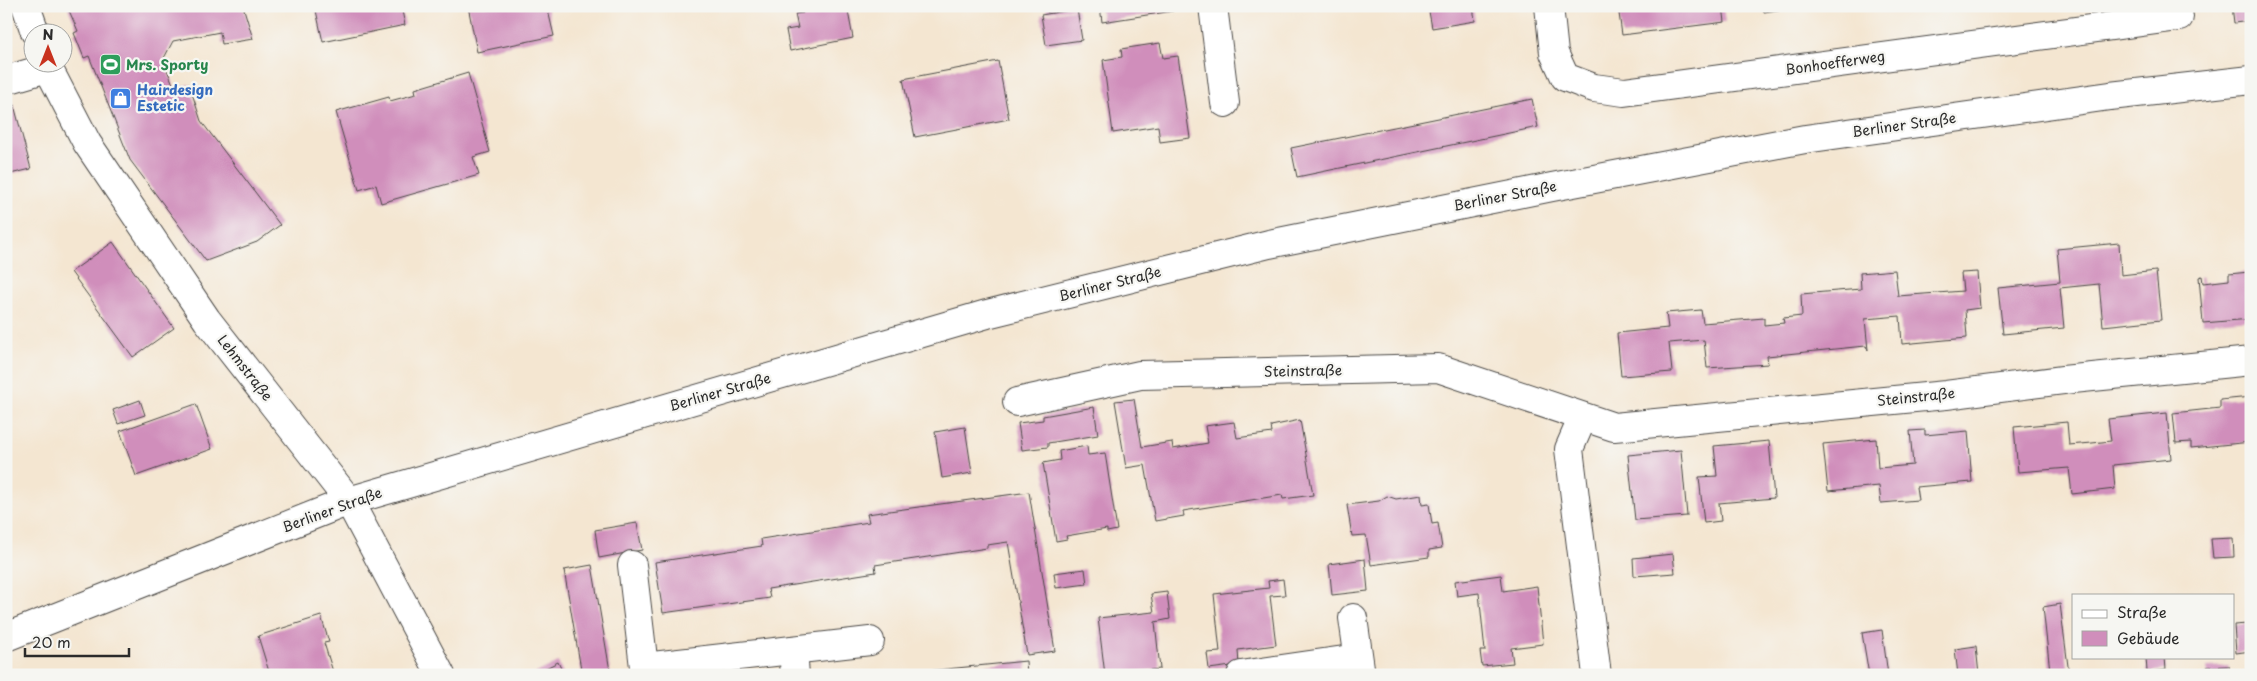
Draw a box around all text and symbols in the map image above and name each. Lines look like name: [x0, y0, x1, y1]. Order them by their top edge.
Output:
north arrow: [22, 22, 72, 72]
text: N: [42, 24, 54, 45]
street label: Bonhoefferweg: [1784, 45, 1886, 80]
sports icon: Mrs. Sporty: [98, 53, 122, 77]
place label: Mrs. Sporty: [126, 54, 208, 75]
place label: Hairdesign Estetic: [137, 79, 213, 116]
shop icon: Hairdesign Estetic: [109, 86, 133, 110]
street label: Berliner Straße: [1851, 107, 1957, 142]
street label: Berliner Straße: [1451, 175, 1558, 216]
street label: Berliner Straße: [1056, 261, 1163, 306]
street label: Lehmstraße: [213, 330, 278, 405]
street label: Steinstraße: [1264, 359, 1342, 382]
street label: Berliner Straße: [667, 367, 773, 416]
street label: Steinstraße: [1876, 382, 1956, 411]
street label: Berliner Straße: [279, 482, 385, 537]
legend: [2072, 594, 2234, 658]
text: Straße: [2117, 600, 2167, 623]
scale bar: [25, 626, 129, 658]
text: Gebäude: [2117, 626, 2179, 649]
text: 20 m: [32, 630, 71, 653]

